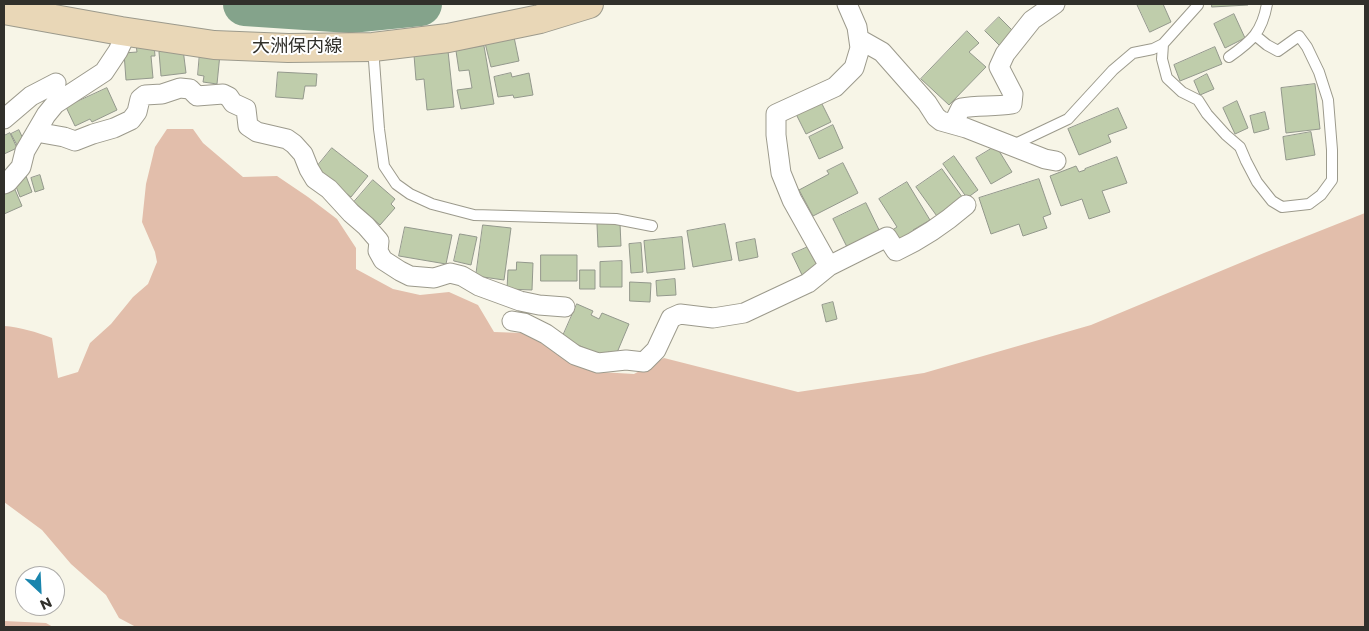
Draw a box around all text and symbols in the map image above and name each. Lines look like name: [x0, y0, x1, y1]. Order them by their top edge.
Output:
street label: 大洲保内線: [252, 36, 342, 58]
north arrow: [15, 566, 65, 616]
text: N: [37, 593, 55, 614]

